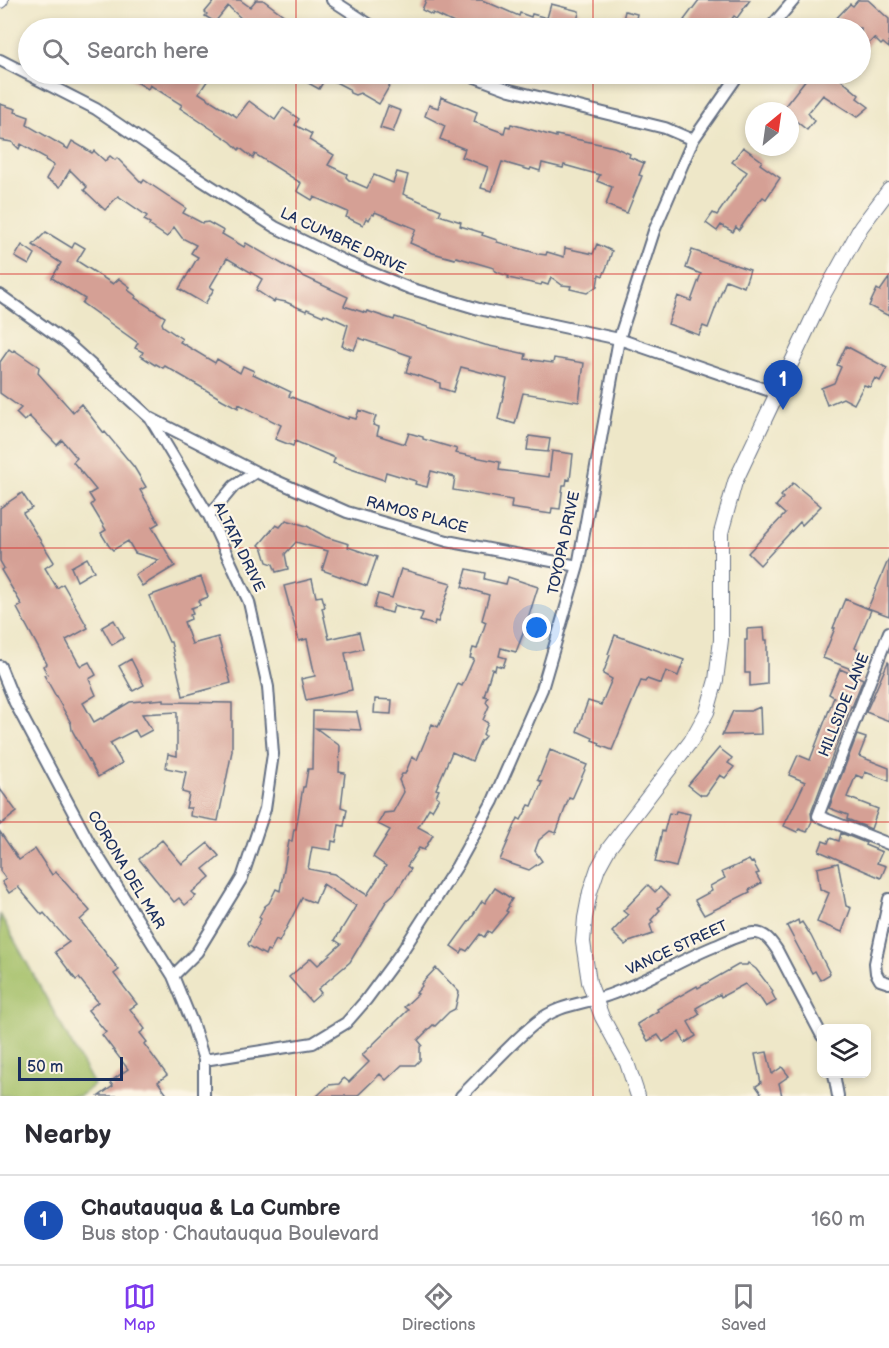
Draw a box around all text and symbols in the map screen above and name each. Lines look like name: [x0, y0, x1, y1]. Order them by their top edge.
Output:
search box: [18, 18, 871, 84]
icon: search: [39, 35, 72, 68]
text: Search here: [87, 38, 209, 65]
north arrow: [745, 102, 799, 156]
street label: LA CUMBRE DRIVE: [277, 204, 409, 279]
pin: 1: [764, 360, 802, 410]
street label: TOYOPA DRIVE: [544, 489, 584, 597]
street label: RAMOS PLACE: [364, 492, 470, 538]
street label: ALTATA DRIVE: [209, 499, 269, 595]
your location: [522, 613, 551, 642]
street label: HILLSIDE LANE: [815, 650, 874, 760]
street label: CORONA DEL MAR: [83, 807, 169, 933]
street label: VANCE STREET: [623, 916, 731, 980]
map controls: [817, 1024, 871, 1078]
button: layers: [817, 1024, 871, 1078]
scale bar: [18, 1054, 123, 1082]
text: 50 m: [27, 1058, 63, 1077]
text: Nearby: [24, 1120, 111, 1151]
text: Chautauqua & La Cumbre: [81, 1195, 340, 1222]
text: 1: [39, 1208, 48, 1232]
text: 160 m: [811, 1208, 865, 1232]
text: Bus stop · Chautauqua Boulevard: [81, 1222, 379, 1246]
tab: Map: [123, 1280, 156, 1335]
tab: Directions: [402, 1280, 475, 1335]
tab: Saved: [721, 1280, 766, 1335]

